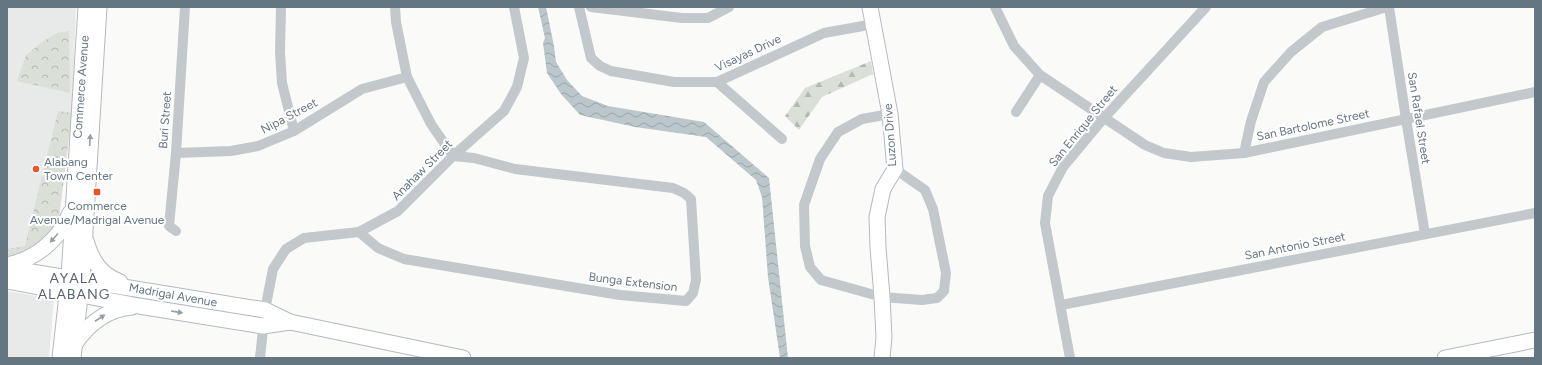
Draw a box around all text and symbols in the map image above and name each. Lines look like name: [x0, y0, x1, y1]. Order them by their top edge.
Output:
street label: Visayas Drive: [713, 31, 784, 74]
street label: Commerce Avenue: [70, 35, 92, 139]
street label: San Rafael Street: [1405, 71, 1433, 166]
street label: San Enrique Street: [1046, 82, 1120, 169]
street label: Buri Street: [156, 90, 174, 149]
street label: Nipa Street: [258, 95, 320, 137]
street label: Luzon Drive: [881, 103, 899, 167]
street label: San Bartolome Street: [1255, 106, 1371, 144]
one-way arrow: [87, 134, 94, 146]
street label: Anahaw Street: [389, 137, 455, 203]
place label: Alabang Town Center: [44, 155, 113, 183]
marker: Alabang Town Center: [31, 164, 41, 174]
marker: Commerce Avenue/Madrigal Avenue: [92, 187, 102, 197]
place label: Commerce Avenue/Madrigal Avenue: [30, 199, 165, 227]
street label: San Antonio Street: [1243, 229, 1347, 263]
one-way arrow: [50, 233, 59, 243]
district label: AYALA ALABANG: [38, 270, 110, 303]
street label: Bunga Extension: [588, 270, 679, 294]
street label: Madrigal Avenue: [128, 280, 219, 310]
one-way arrow: [171, 309, 184, 315]
one-way arrow: [95, 314, 106, 322]

